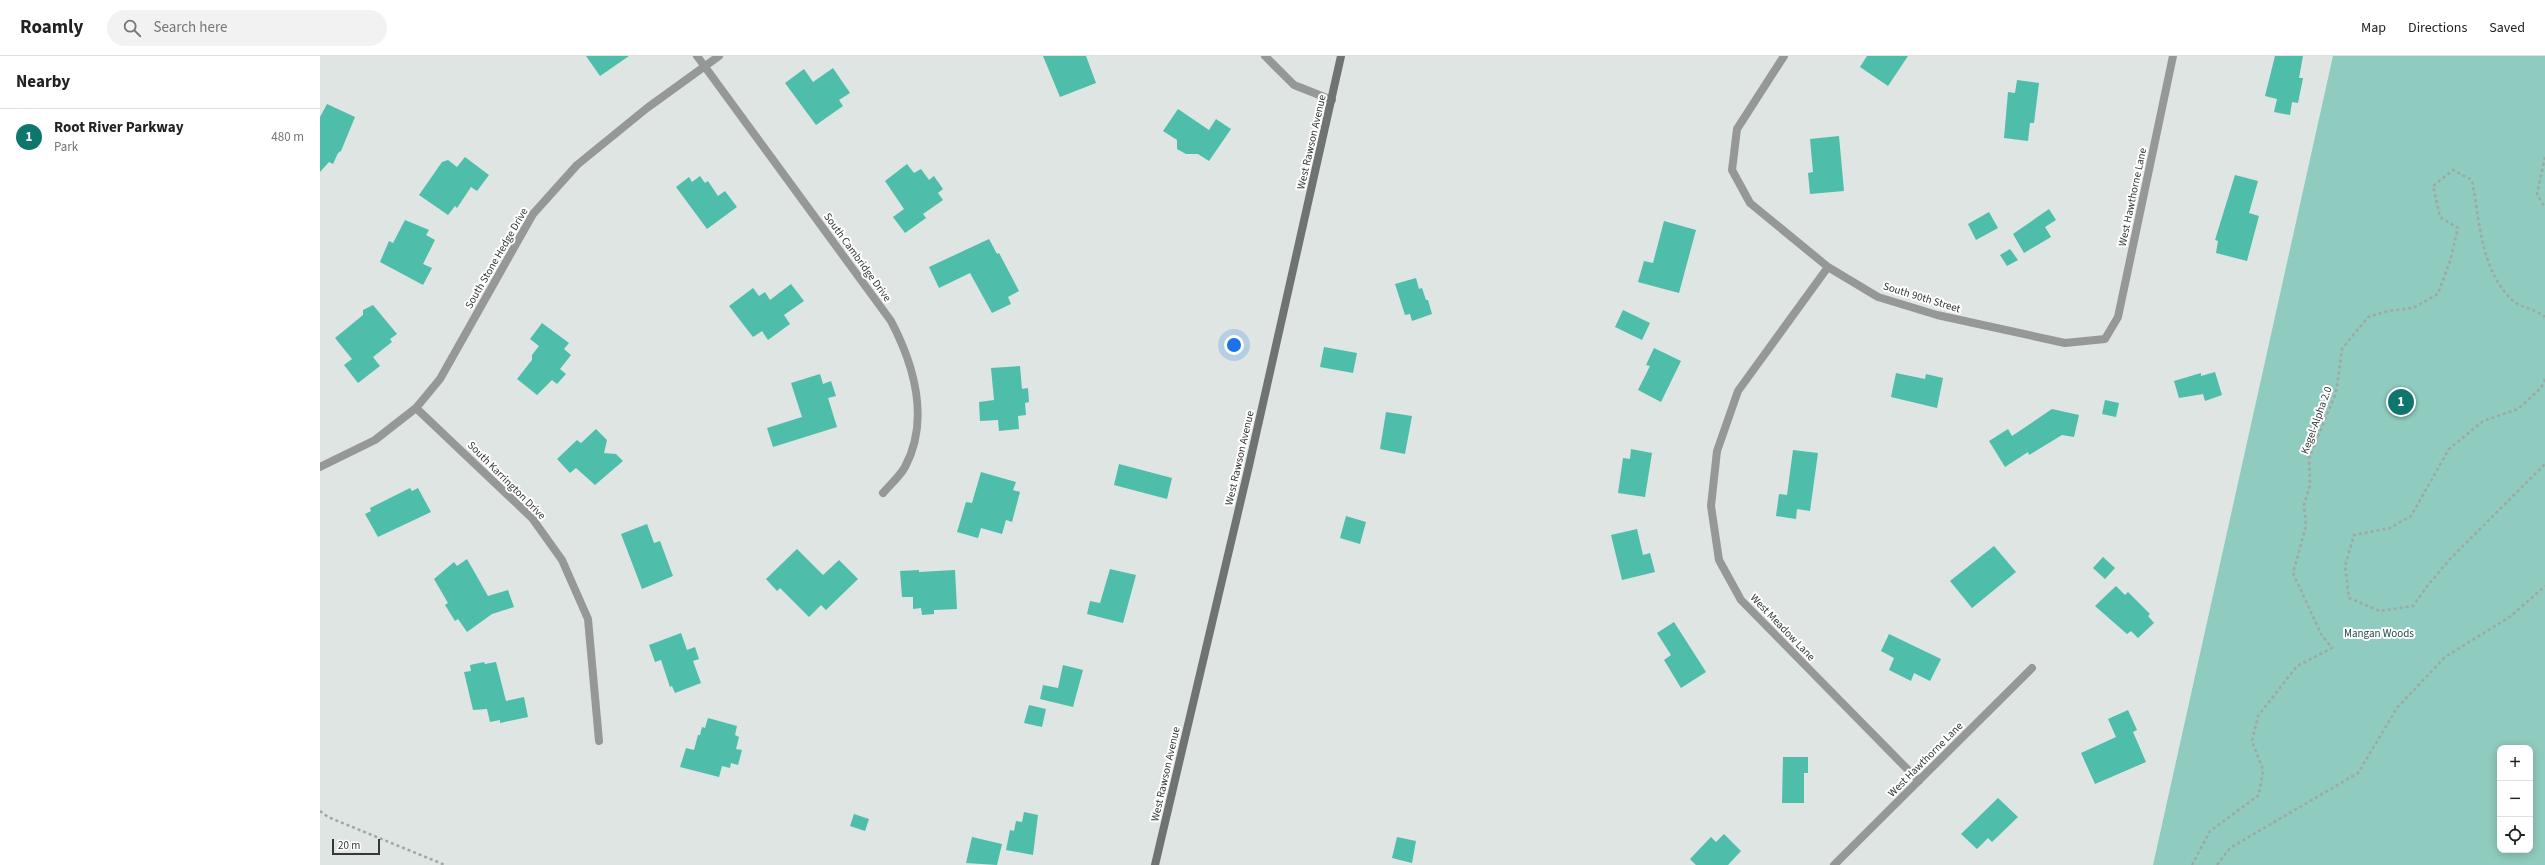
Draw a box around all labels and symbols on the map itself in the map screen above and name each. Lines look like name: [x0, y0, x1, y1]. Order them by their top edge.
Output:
street label: West Rawson Avenue: [1293, 93, 1330, 191]
street label: West Hawthorne Lane: [2115, 146, 2150, 248]
street label: South Stone Hedge Drive: [461, 205, 532, 311]
street label: South Cambridge Drive: [820, 210, 895, 305]
street label: South 90th Street: [1881, 279, 1963, 316]
your location: [1224, 335, 1244, 355]
street label: Kegel-Alpha 2.0: [2297, 384, 2336, 456]
pin: 1: [2388, 387, 2414, 417]
street label: West Rawson Avenue: [1221, 409, 1258, 507]
street label: South Karrington Drive: [464, 438, 549, 523]
street label: West Meadow Lane: [1747, 591, 1819, 665]
park label: Mangan Woods: [2344, 626, 2414, 641]
street label: West Hawthorne Lane: [1884, 718, 1967, 800]
street label: West Rawson Avenue: [1147, 725, 1184, 823]
scale bar: [332, 837, 380, 856]

